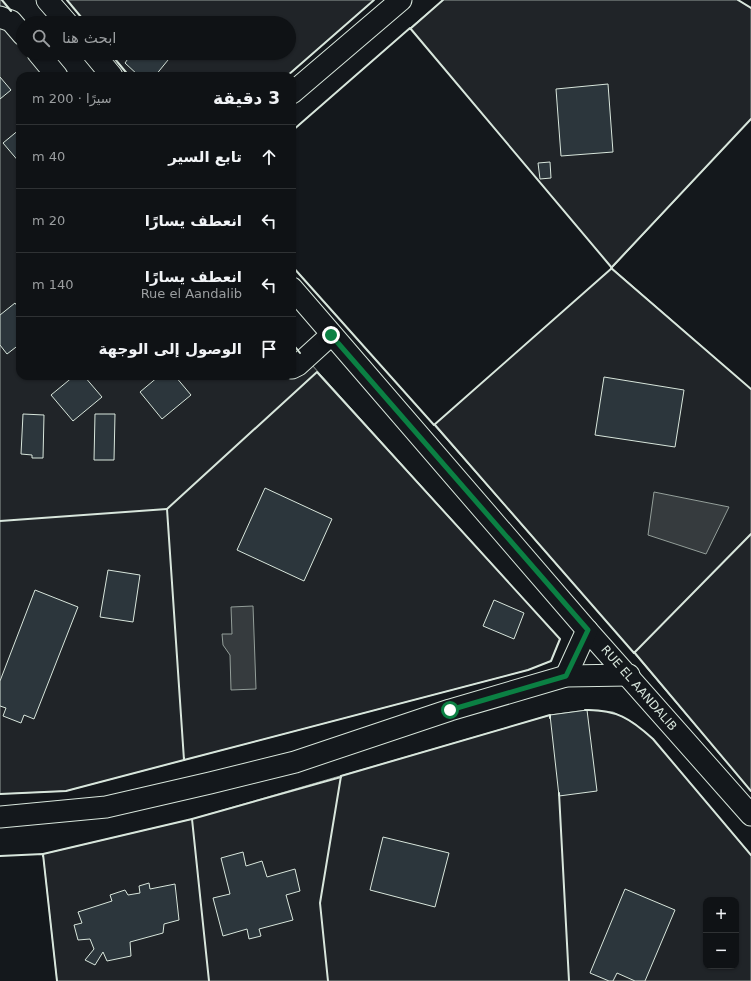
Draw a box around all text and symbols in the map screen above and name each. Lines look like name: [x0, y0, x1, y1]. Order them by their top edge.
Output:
search box: [16, 16, 296, 60]
icon: search: [30, 27, 52, 49]
text: ابحث هنا: [62, 29, 117, 47]
text: 3 دقيقة: [213, 88, 280, 108]
text: سيرًا · 200 m: [32, 91, 112, 106]
icon: ahead: [258, 146, 280, 168]
text: تابع السير: [168, 148, 242, 166]
text: 40 m: [32, 149, 65, 164]
icon: left: [258, 210, 280, 232]
text: انعطف يسارًا: [145, 212, 242, 230]
text: 20 m: [32, 213, 65, 228]
text: انعطف يسارًا: [145, 268, 242, 286]
icon: left: [258, 274, 280, 296]
text: 140 m: [32, 277, 74, 292]
text: Rue el Aandalib: [141, 286, 242, 301]
route end: [322, 326, 340, 344]
icon: arrive: [258, 338, 280, 360]
text: الوصول إلى الوجهة: [99, 340, 242, 358]
street label: RUE EL AANDALIB: [598, 643, 680, 733]
route start: [441, 701, 459, 719]
map controls: [703, 897, 739, 969]
button: +: [703, 897, 739, 933]
button: −: [703, 933, 739, 969]

